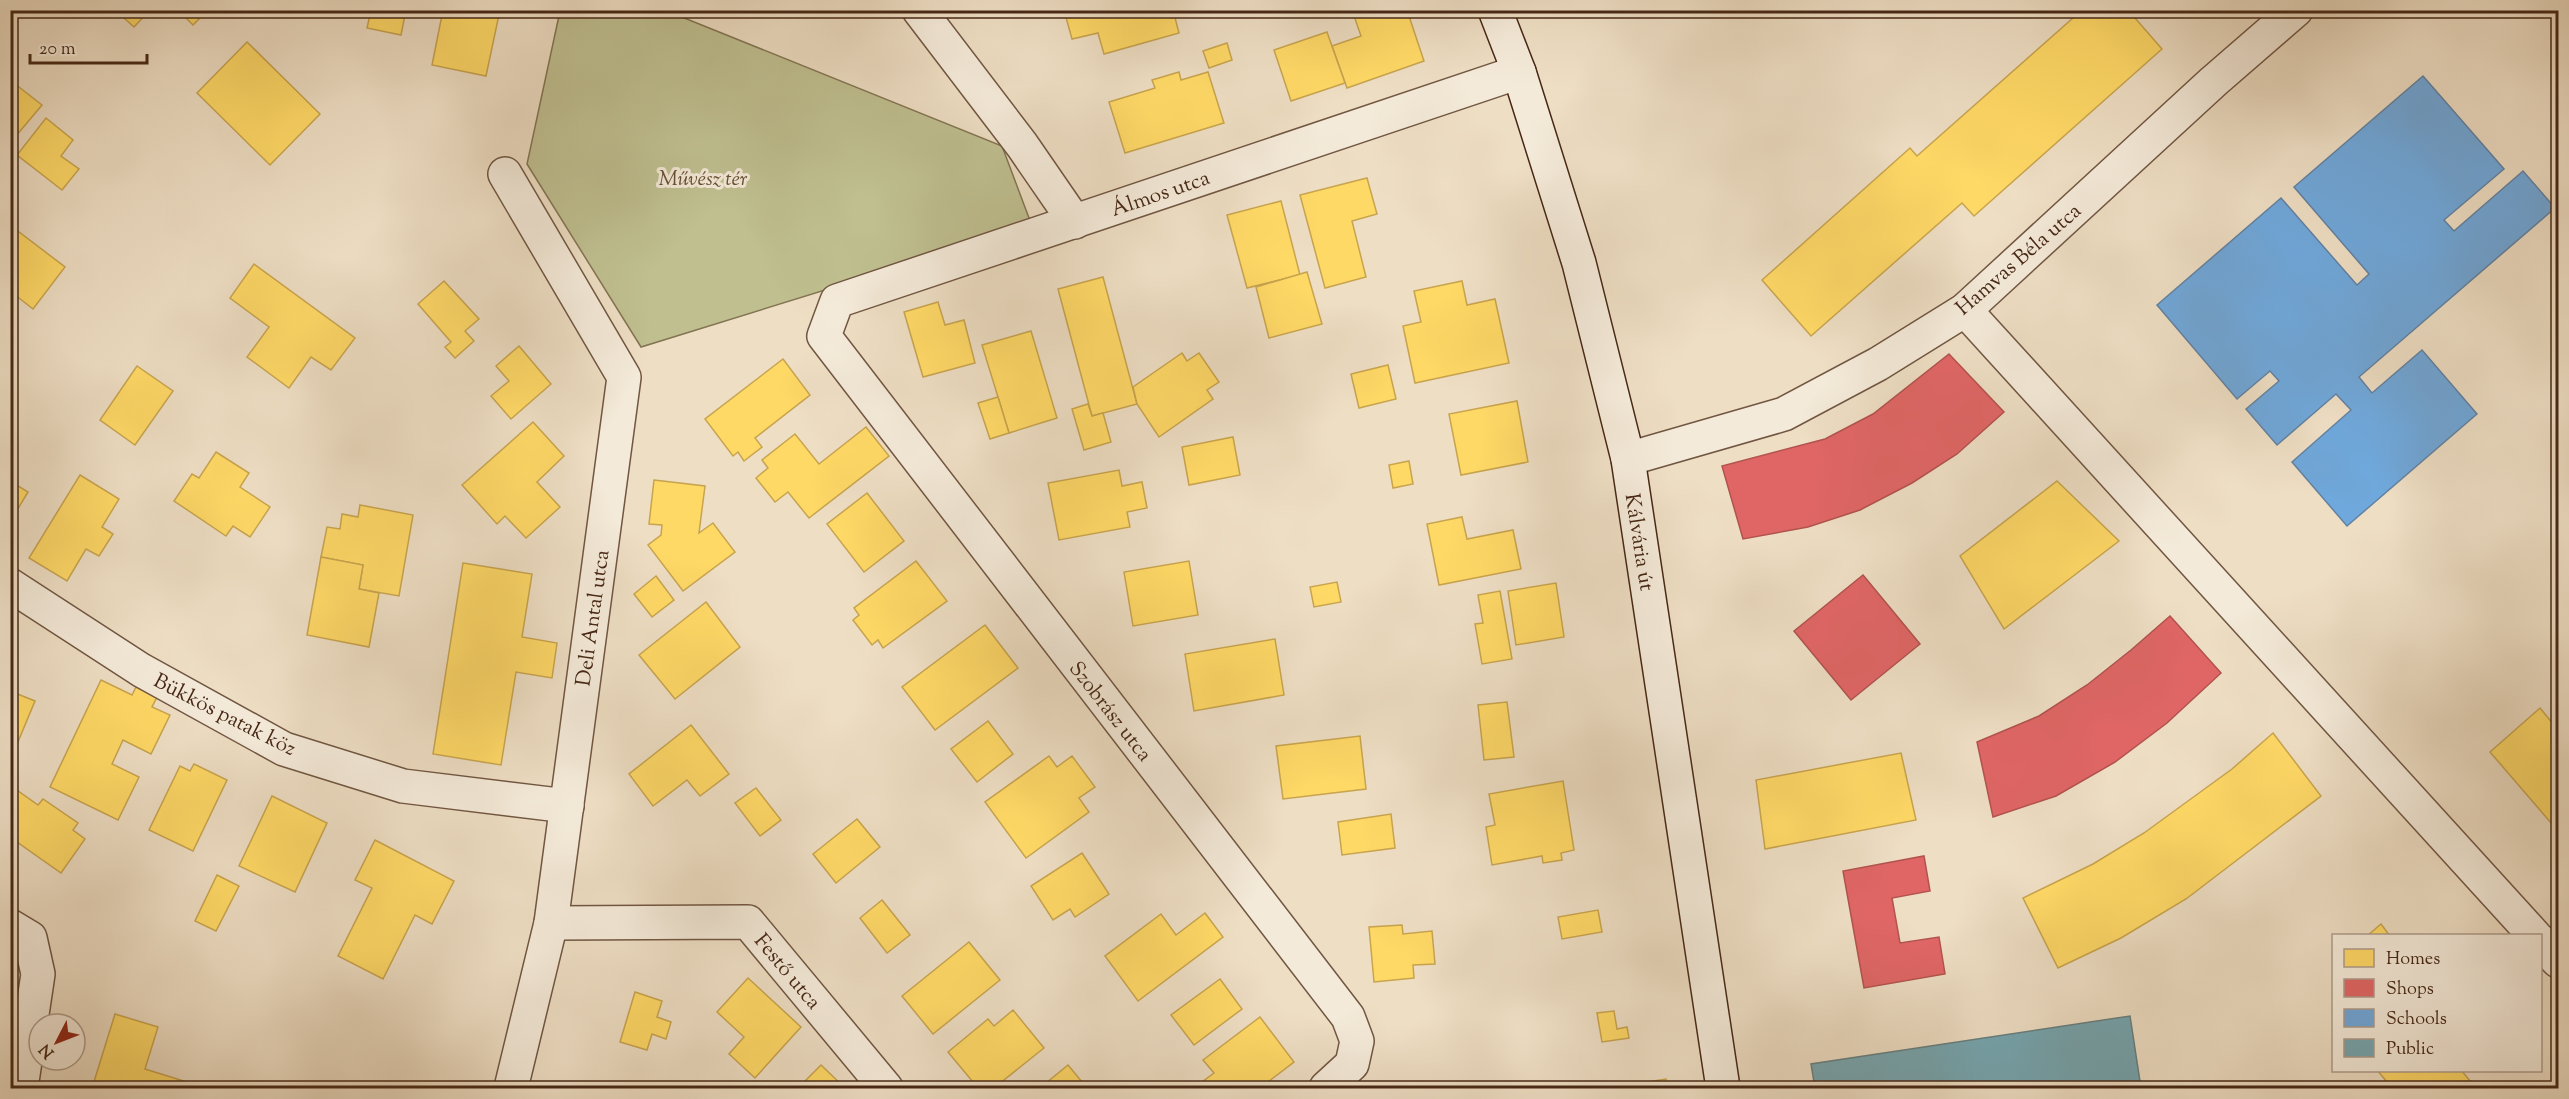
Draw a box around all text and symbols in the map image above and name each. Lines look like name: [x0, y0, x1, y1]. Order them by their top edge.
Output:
scale bar: [30, 27, 147, 65]
text: 20 m: [39, 37, 76, 63]
street label: Álmos utca: [1107, 164, 1214, 226]
park label: Művész tér: [659, 165, 748, 195]
street label: Hamvas Béla utca: [1950, 197, 2089, 324]
street label: Kálvária út: [1616, 491, 1661, 593]
street label: Deli Antal utca: [570, 548, 618, 688]
street label: Szobrász utca: [1061, 656, 1158, 769]
street label: Bükkös patak köz: [148, 667, 301, 765]
street label: Festő utca: [746, 928, 827, 1017]
legend: [2332, 934, 2542, 1072]
text: Homes: [2386, 947, 2440, 973]
text: Shops: [2386, 977, 2434, 1003]
text: Schools: [2386, 1007, 2447, 1033]
north arrow: [27, 1012, 87, 1072]
text: Public: [2386, 1037, 2434, 1063]
text: N: [35, 1038, 61, 1063]

